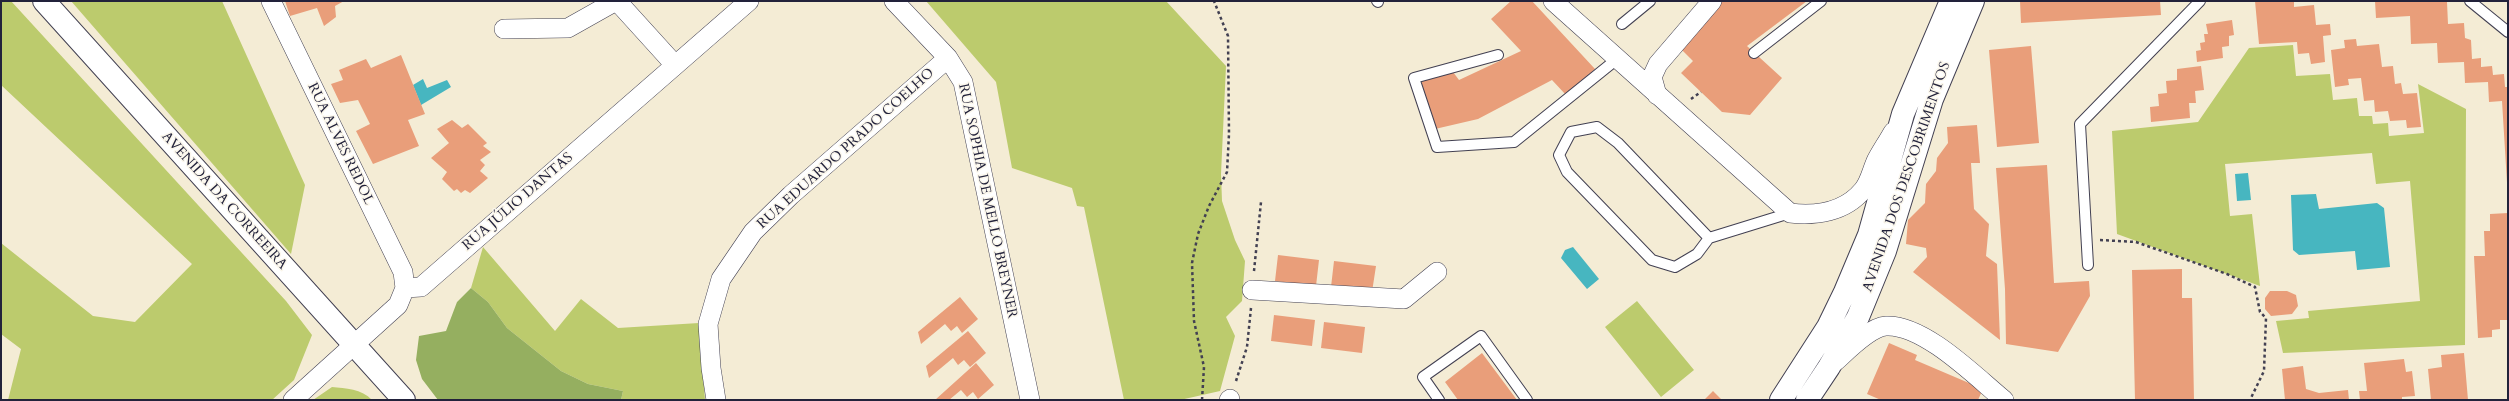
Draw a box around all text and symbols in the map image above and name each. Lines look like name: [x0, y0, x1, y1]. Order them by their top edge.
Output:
street label: AVENIDA DOS DESCOBRIMENTOS: [1860, 60, 1954, 294]
street label: RUA EDUARDO PRADO COELHO: [754, 65, 938, 233]
street label: RUA ALVES REDOL: [303, 80, 377, 208]
street label: RUA SOPHIA DE MELLO BREYNER: [954, 82, 1020, 320]
street label: AVENIDA DA CORREEIRA: [158, 129, 290, 273]
street label: RUA JÚLIO DANTAS: [459, 150, 577, 254]

